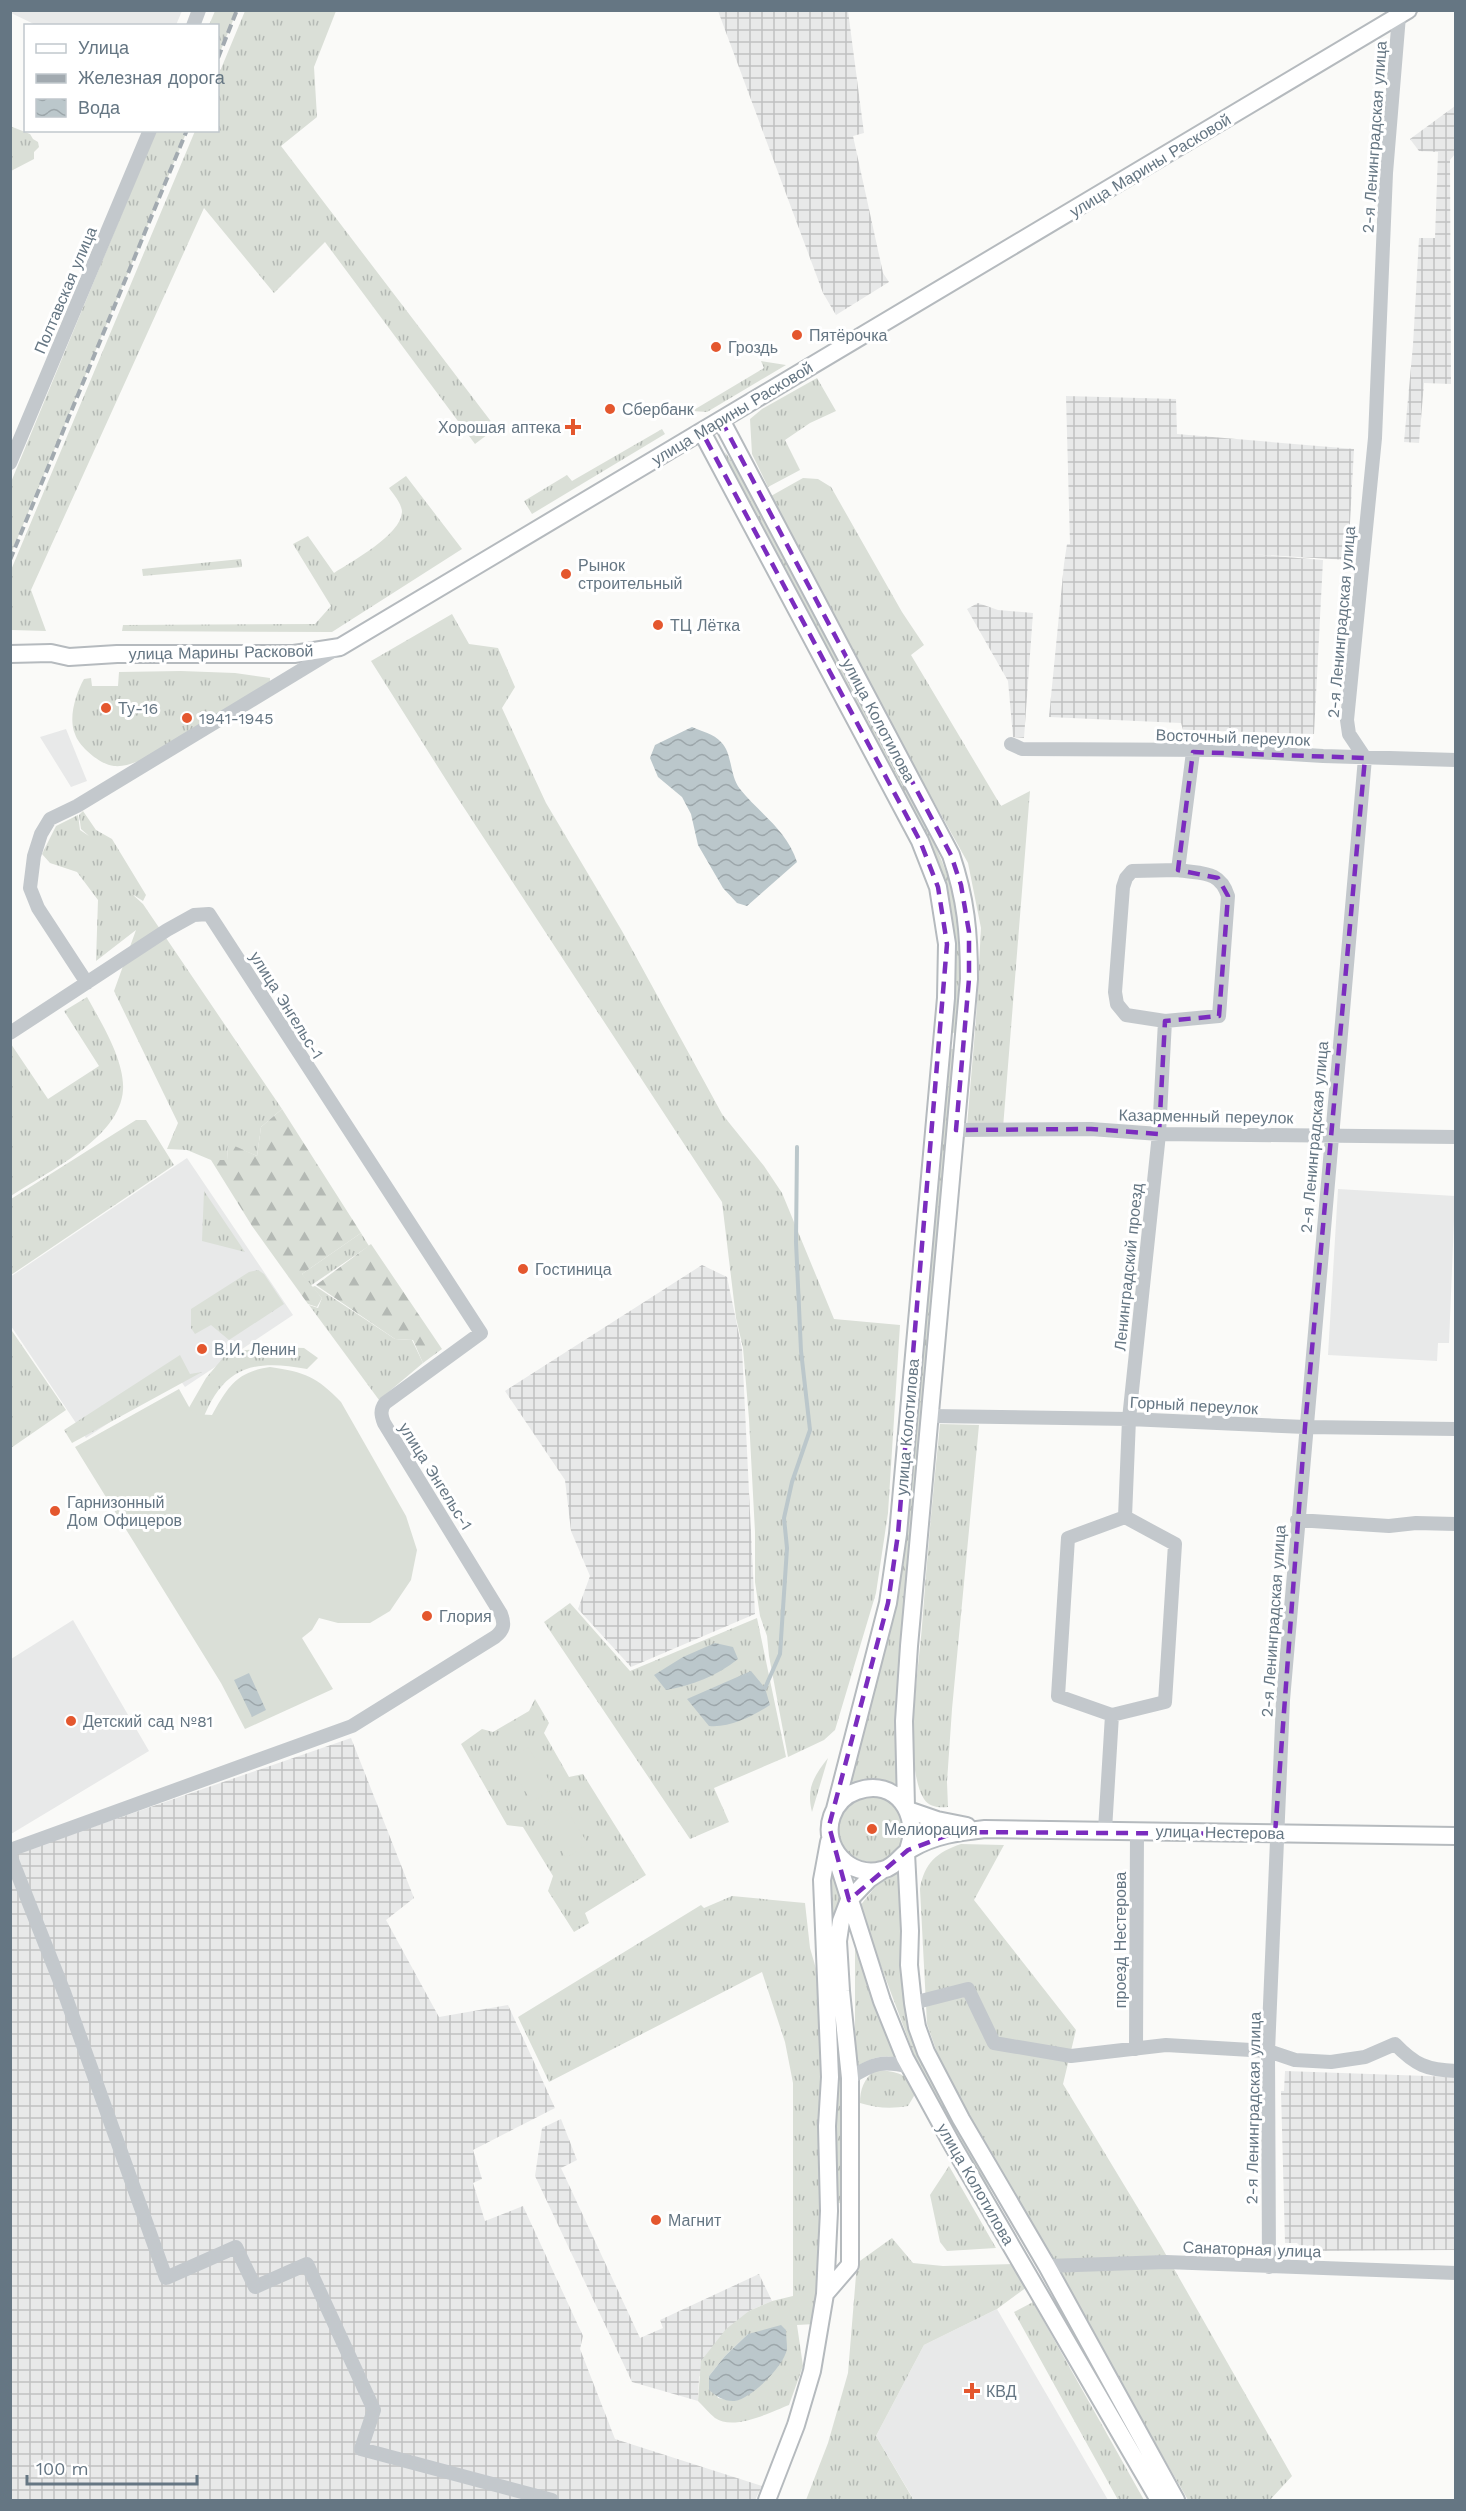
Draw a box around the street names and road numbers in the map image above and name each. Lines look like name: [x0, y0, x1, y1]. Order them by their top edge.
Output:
street label: 2-я Ленинградская улица: [1358, 40, 1391, 234]
street label: улица Марины Расковой: [1066, 110, 1234, 221]
street label: Полтавская улица: [30, 224, 101, 357]
street label: улица Марины Расковой: [648, 358, 816, 469]
street label: 2-я Ленинградская улица: [1324, 525, 1359, 719]
street label: улица Марины Расковой: [128, 641, 314, 664]
street label: улица Колотилова: [838, 655, 919, 785]
street label: Восточный переулок: [1155, 725, 1312, 750]
street label: улица Энгельс-1: [246, 948, 327, 1062]
street label: 2-я Ленинградская улица: [1297, 1040, 1332, 1234]
street label: Казарменный переулок: [1118, 1105, 1295, 1128]
street label: Ленинградский проезд: [1110, 1182, 1147, 1352]
street label: улица Колотилова: [892, 1358, 923, 1496]
street label: Горный переулок: [1129, 1393, 1260, 1418]
street label: улица Энгельс-1: [395, 1419, 476, 1533]
street label: 2-я Ленинградская улица: [1257, 1524, 1290, 1718]
street label: улица Нестерова: [1155, 1822, 1285, 1843]
street label: проезд Нестерова: [1111, 1872, 1130, 2008]
street label: 2-я Ленинградская улица: [1242, 2011, 1265, 2204]
street label: улица Колотилова: [933, 2120, 1018, 2249]
street label: Санаторная улица: [1182, 2238, 1322, 2261]

